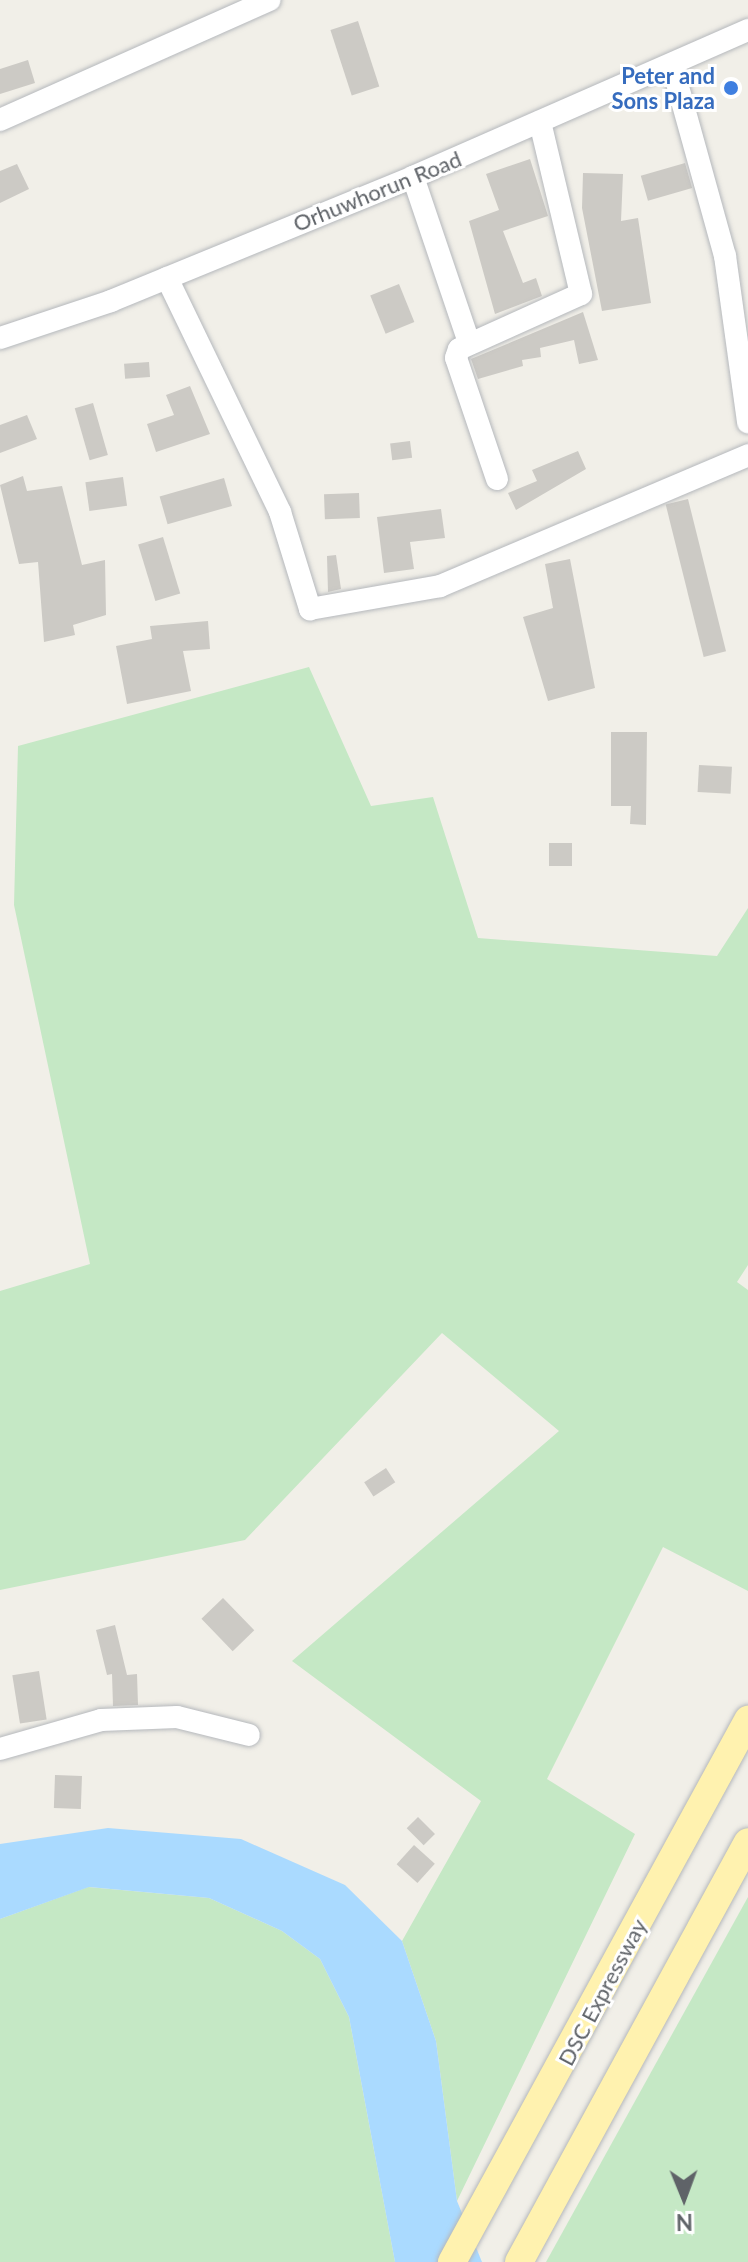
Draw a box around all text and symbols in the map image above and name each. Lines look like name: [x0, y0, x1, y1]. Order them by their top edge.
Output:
place label: Peter and Sons Plaza: [611, 62, 715, 114]
marker: Peter and Sons Plaza: [722, 79, 740, 97]
street label: Orhuwhorun Road: [289, 145, 465, 237]
street label: DSC Expressway: [552, 1914, 652, 2070]
north arrow: [644, 2158, 724, 2238]
text: N: [676, 2209, 693, 2236]

